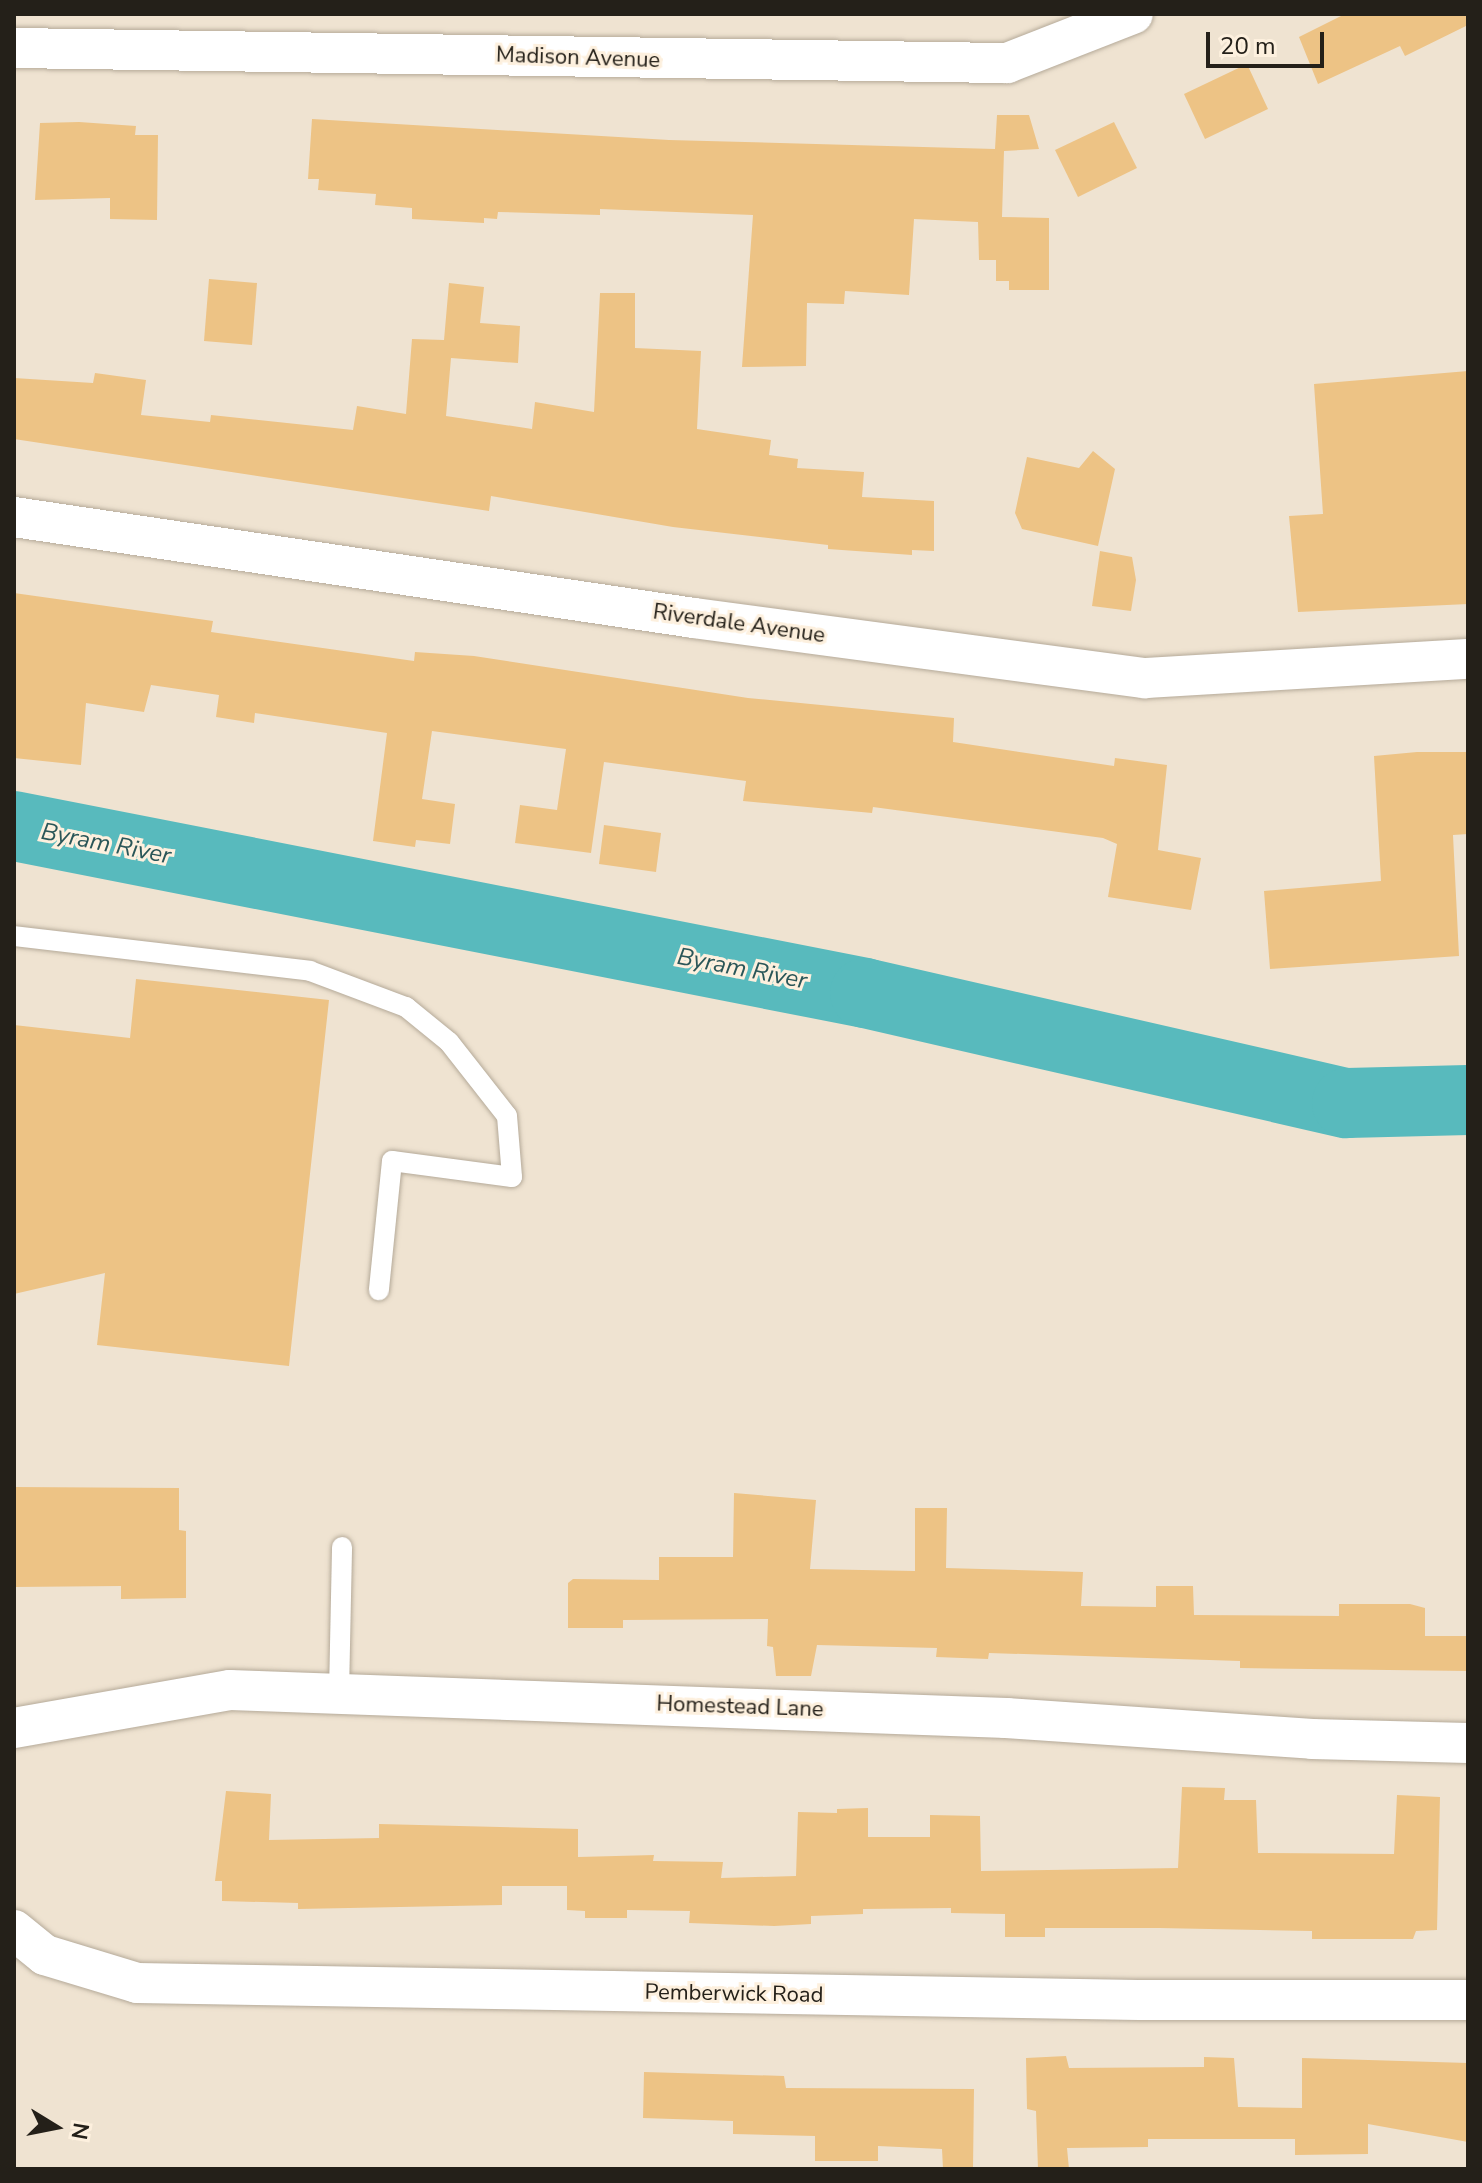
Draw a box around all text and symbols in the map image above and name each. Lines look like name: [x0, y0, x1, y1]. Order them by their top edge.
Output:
scale bar: [1210, 16, 1328, 66]
text: 20 m: [1220, 30, 1276, 62]
street label: Madison Avenue: [495, 42, 661, 74]
street label: Riverdale Avenue: [651, 599, 827, 649]
water label: Byram River: [39, 817, 173, 871]
water label: Byram River: [675, 942, 809, 996]
street label: Homestead Lane: [656, 1691, 824, 1723]
street label: Pemberwick Road: [644, 1979, 824, 2009]
north arrow: [16, 2087, 96, 2167]
text: N: [63, 2120, 96, 2142]

